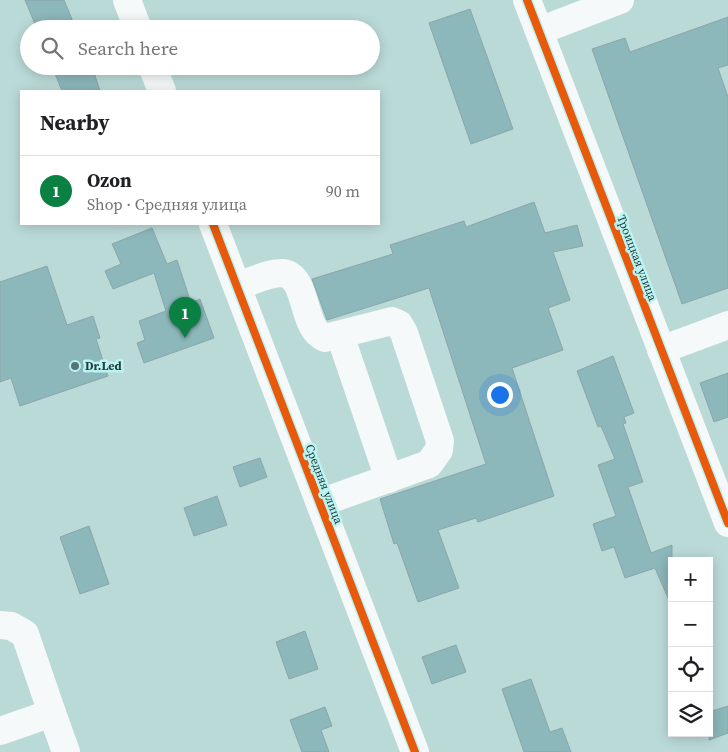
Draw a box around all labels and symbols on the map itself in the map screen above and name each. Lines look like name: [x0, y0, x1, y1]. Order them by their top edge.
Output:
street label: Троицкая улица: [613, 213, 661, 304]
pin: 1: [169, 297, 201, 338]
place label: Dr.Led: [85, 358, 122, 374]
marker: Dr.Led: [69, 360, 81, 372]
your location: [487, 382, 513, 408]
street label: Средняя улица: [301, 442, 347, 527]

